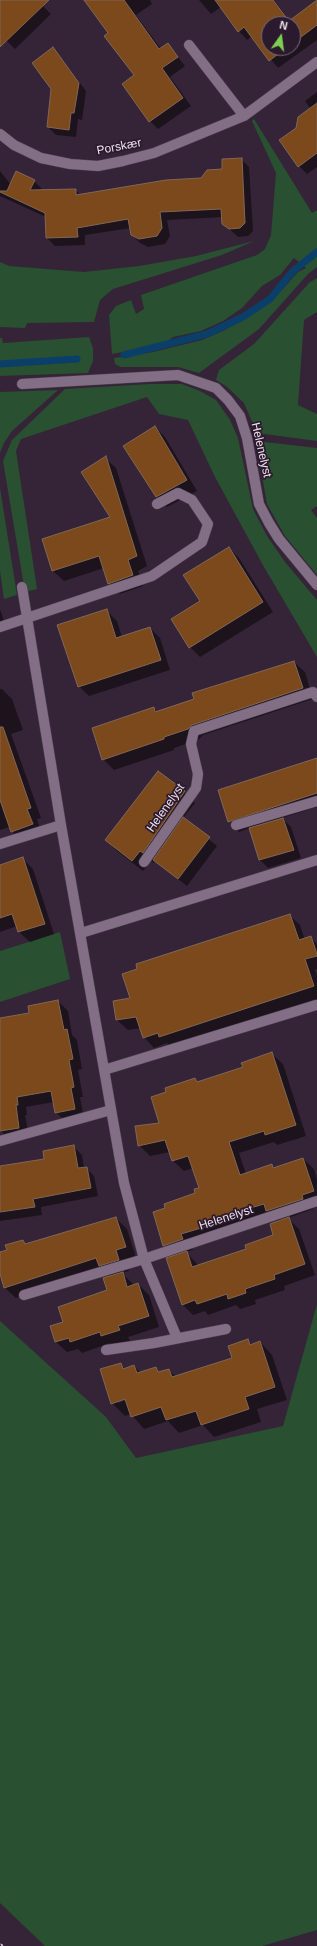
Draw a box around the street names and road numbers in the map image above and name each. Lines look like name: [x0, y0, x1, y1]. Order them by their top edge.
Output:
street label: Porskær: [95, 136, 143, 158]
street label: Helenelyst: [248, 421, 274, 479]
street label: Helenelyst: [144, 781, 188, 835]
street label: Helenelyst: [197, 1202, 255, 1234]

